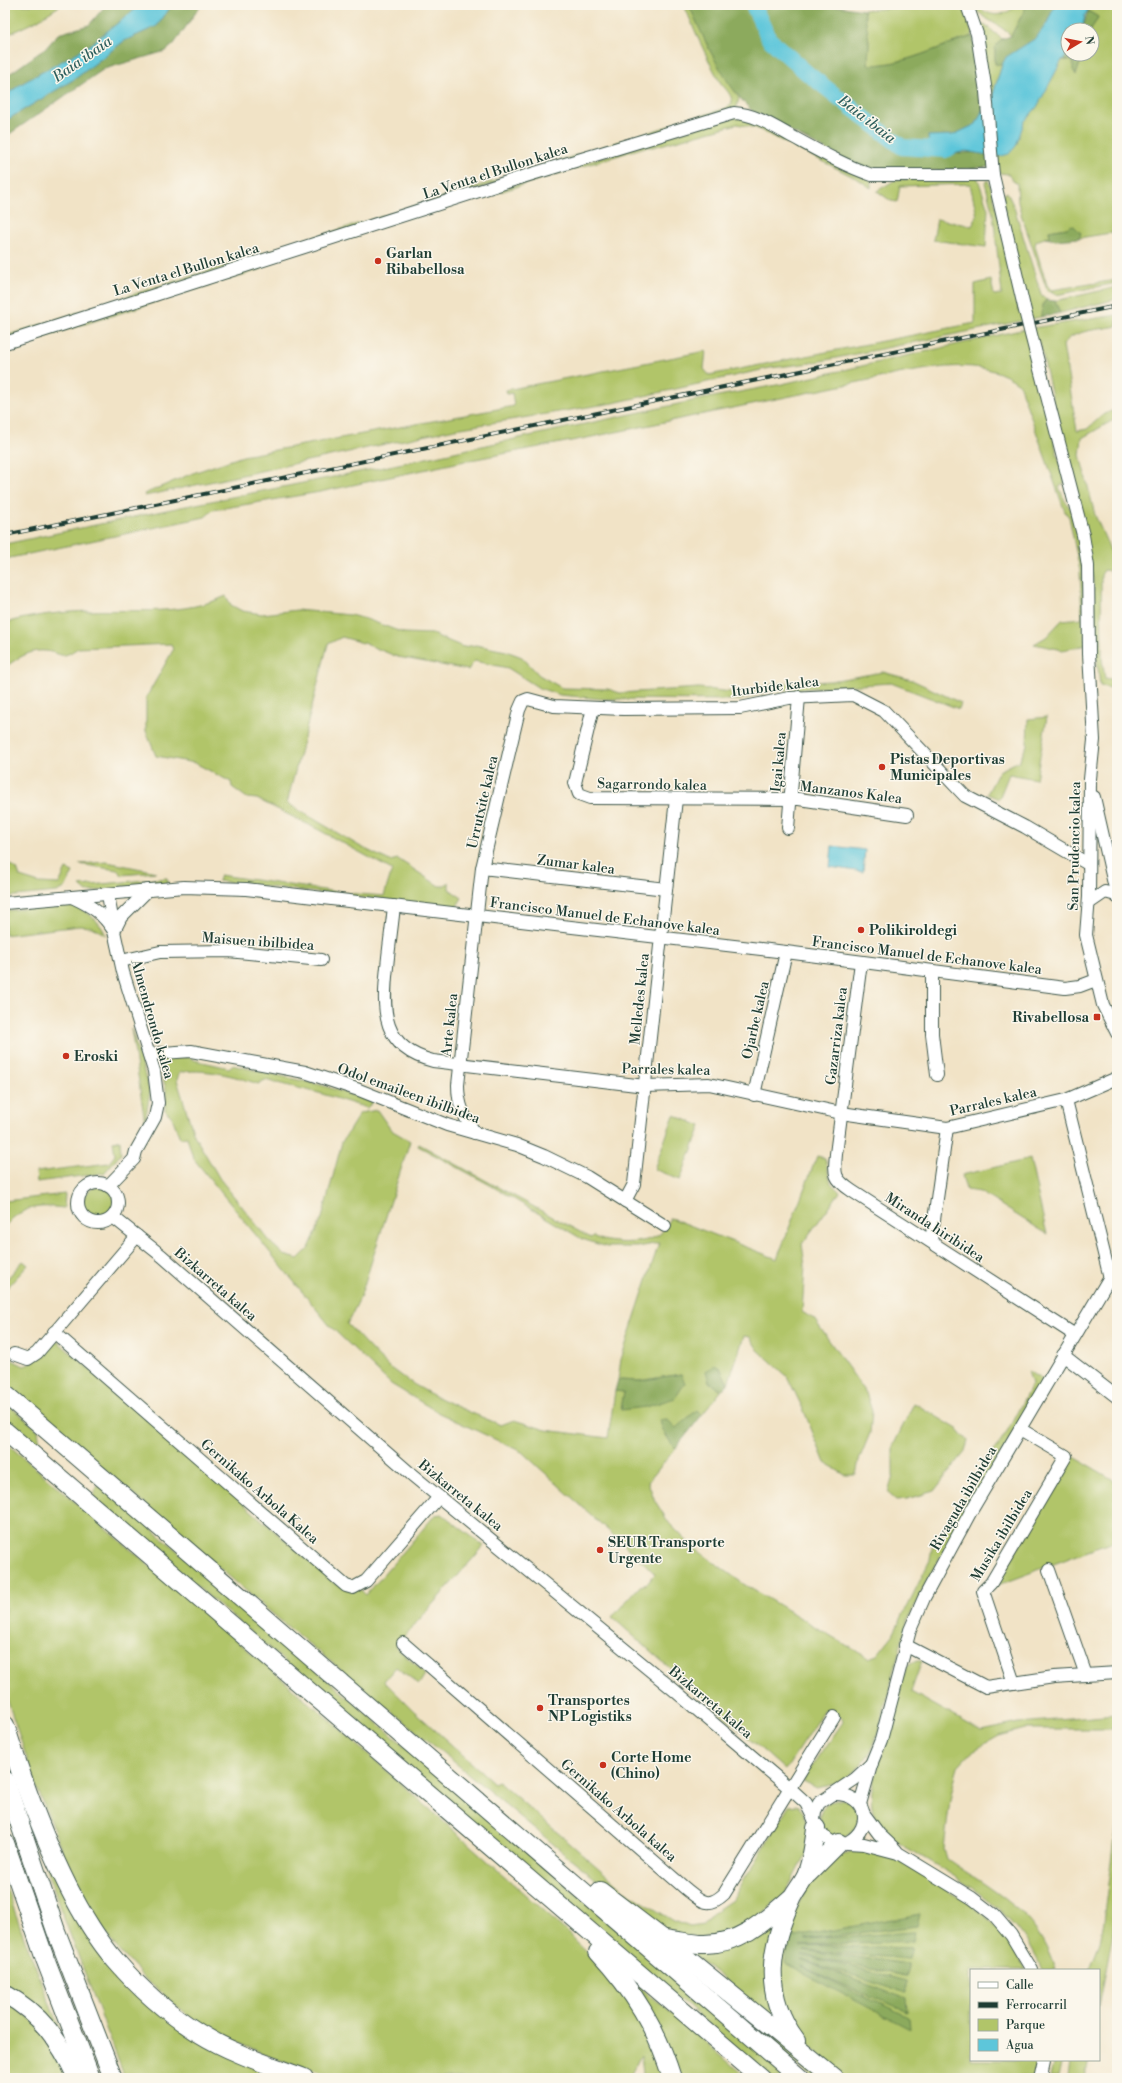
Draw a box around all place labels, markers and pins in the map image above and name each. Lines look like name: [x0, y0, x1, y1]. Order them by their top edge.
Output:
place label: Garlan Ribabellosa: [386, 245, 465, 279]
marker: Garlan Ribabellosa: [373, 256, 383, 266]
place label: Pistas Deportivas Municipales: [890, 751, 1005, 785]
marker: Pistas Deportivas Municipales: [877, 762, 887, 772]
place label: Polikiroldegi: [869, 922, 957, 940]
marker: Polikiroldegi: [856, 925, 866, 935]
place label: Rivabellosa: [1012, 1009, 1089, 1027]
marker: Rivabellosa: [1092, 1012, 1102, 1022]
place label: Eroski: [74, 1048, 119, 1066]
marker: Eroski: [61, 1051, 71, 1061]
place label: SEUR Transporte Urgente: [608, 1534, 725, 1568]
marker: SEUR Transporte Urgente: [595, 1545, 605, 1555]
place label: Transportes NP Logistiks: [548, 1692, 632, 1726]
marker: Transportes NP Logistiks: [535, 1703, 545, 1713]
place label: Corte Home (Chino): [611, 1749, 692, 1783]
marker: Corte Home (Chino): [598, 1760, 608, 1770]

